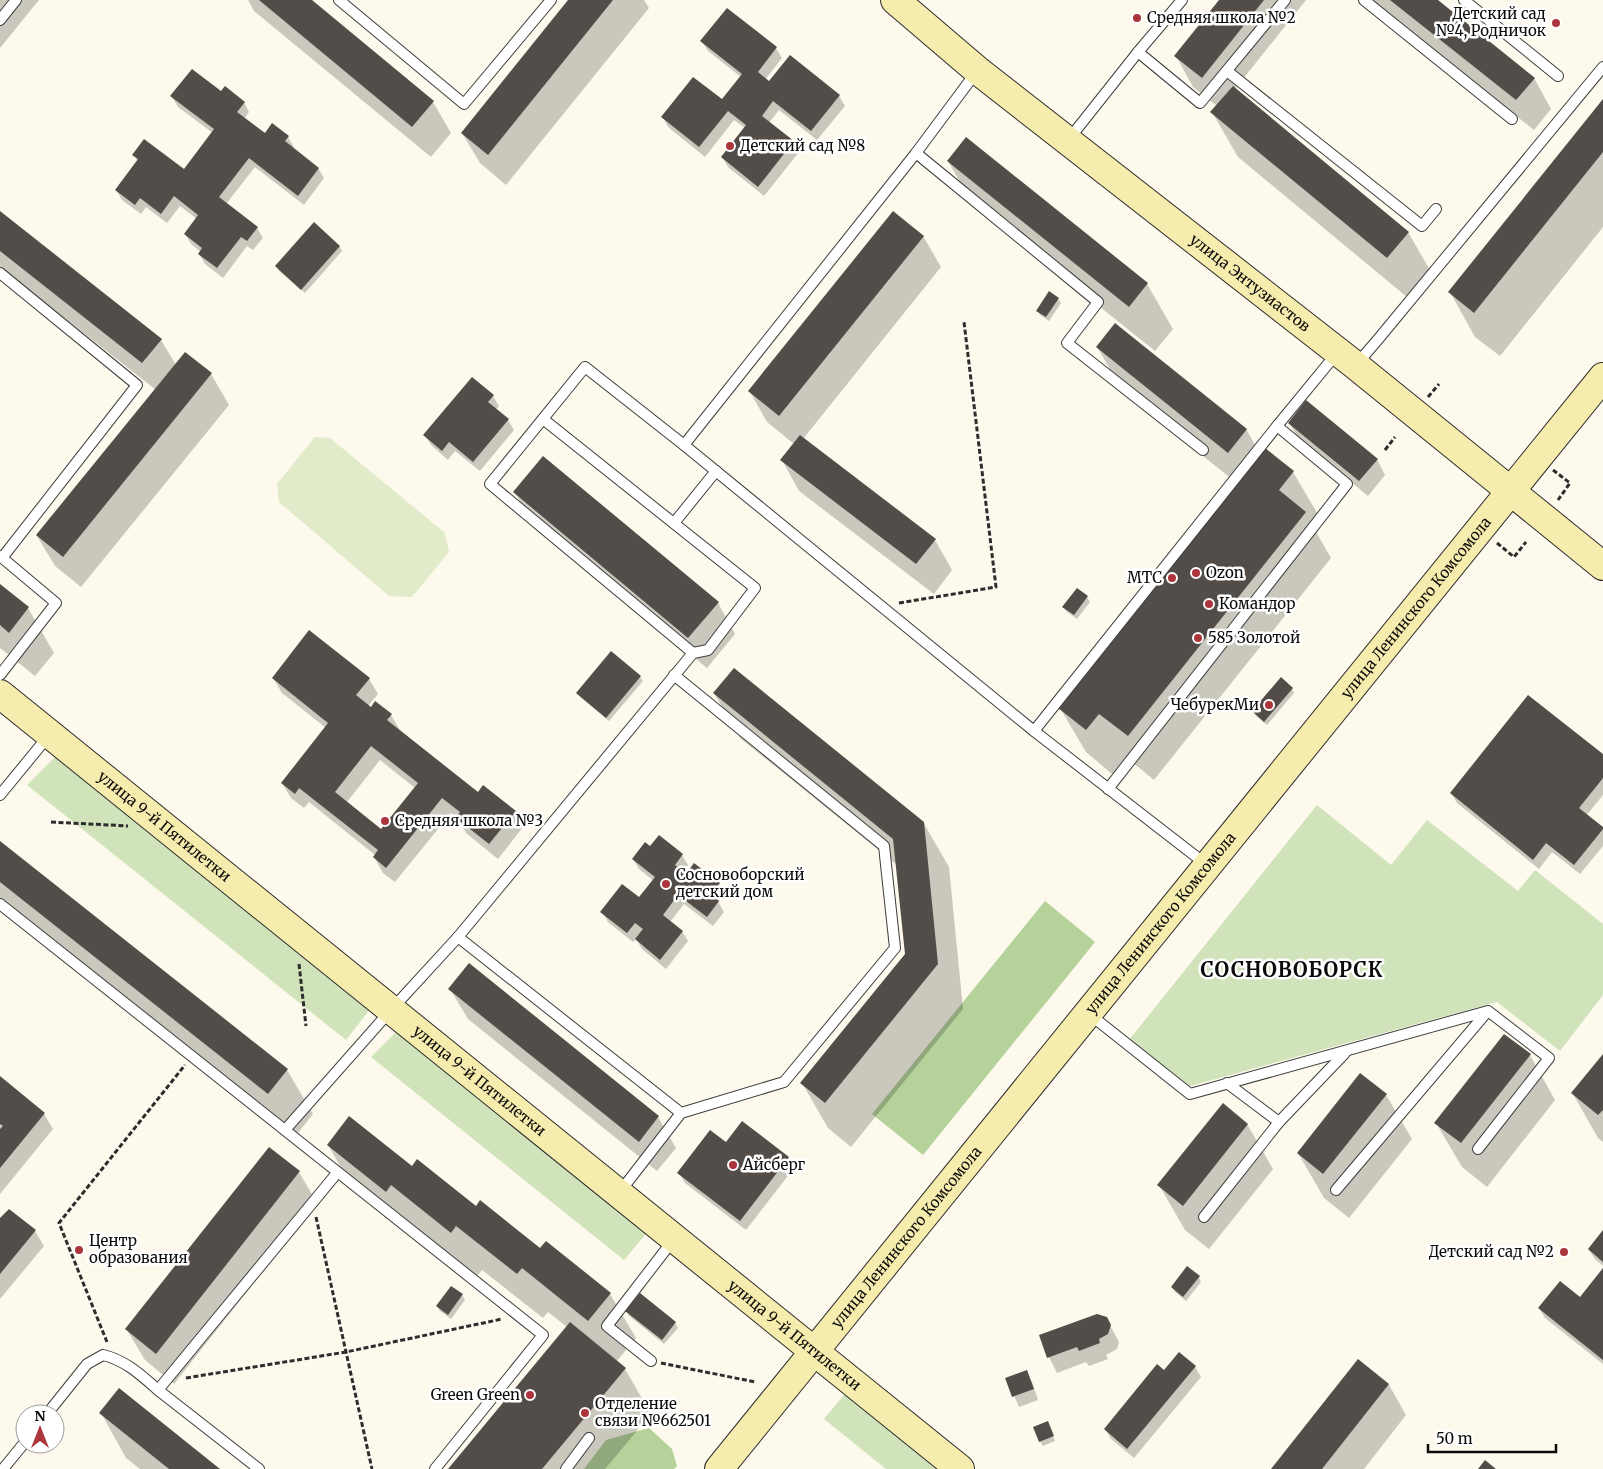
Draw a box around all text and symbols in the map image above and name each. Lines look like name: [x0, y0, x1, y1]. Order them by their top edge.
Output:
place label: Детский сад №4, Родничок: [1436, 4, 1546, 40]
place label: Средняя школа №2: [1147, 8, 1296, 27]
marker: Средняя школа №2: [1131, 12, 1143, 24]
marker: Детский сад №4, Родничок: [1550, 17, 1562, 29]
place label: Детский сад №8: [740, 136, 865, 155]
marker: Детский сад №8: [724, 140, 736, 152]
street label: улица Энтузиастов: [1186, 230, 1314, 336]
street label: улица Ленинского Комсомола: [1336, 513, 1495, 702]
place label: Ozon: [1206, 563, 1244, 582]
marker: Ozon: [1190, 567, 1202, 579]
place label: МТС: [1127, 568, 1162, 587]
marker: МТС: [1166, 572, 1178, 584]
place label: Командор: [1219, 594, 1295, 613]
marker: Командор: [1203, 598, 1215, 610]
place label: 585 Золотой: [1208, 628, 1300, 647]
marker: 585 Золотой: [1192, 632, 1204, 644]
place label: ЧебурекМи: [1171, 695, 1259, 714]
marker: ЧебурекМи: [1263, 699, 1275, 711]
street label: улица 9-й Пятилетки: [94, 767, 235, 886]
place label: Средняя школа №3: [395, 811, 543, 830]
marker: Средняя школа №3: [379, 815, 391, 827]
street label: улица Ленинского Комсомола: [1081, 828, 1240, 1018]
place label: Сосновоборский детский дом: [675, 865, 805, 901]
marker: Сосновоборский детский дом: [660, 878, 672, 890]
district label: СОСНОВОБОРСК: [1201, 957, 1383, 982]
street label: улица 9-й Пятилетки: [409, 1021, 550, 1140]
street label: улица Ленинского Комсомола: [827, 1142, 985, 1332]
place label: Айсберг: [742, 1155, 805, 1174]
marker: Айсберг: [727, 1159, 739, 1171]
place label: Центр образования: [89, 1231, 188, 1267]
place label: Детский сад №2: [1429, 1242, 1554, 1261]
marker: Центр образования: [73, 1244, 85, 1256]
marker: Детский сад №2: [1558, 1246, 1570, 1258]
street label: улица 9-й Пятилетки: [724, 1276, 865, 1394]
place label: Green Green: [431, 1385, 520, 1404]
marker: Green Green: [524, 1389, 536, 1401]
place label: Отделение связи №662501: [595, 1394, 711, 1430]
north arrow: [15, 1404, 65, 1454]
text: N: [34, 1407, 46, 1425]
marker: Отделение связи №662501: [579, 1407, 591, 1419]
scale bar: [1428, 1422, 1556, 1454]
text: 50 m: [1436, 1429, 1473, 1448]

